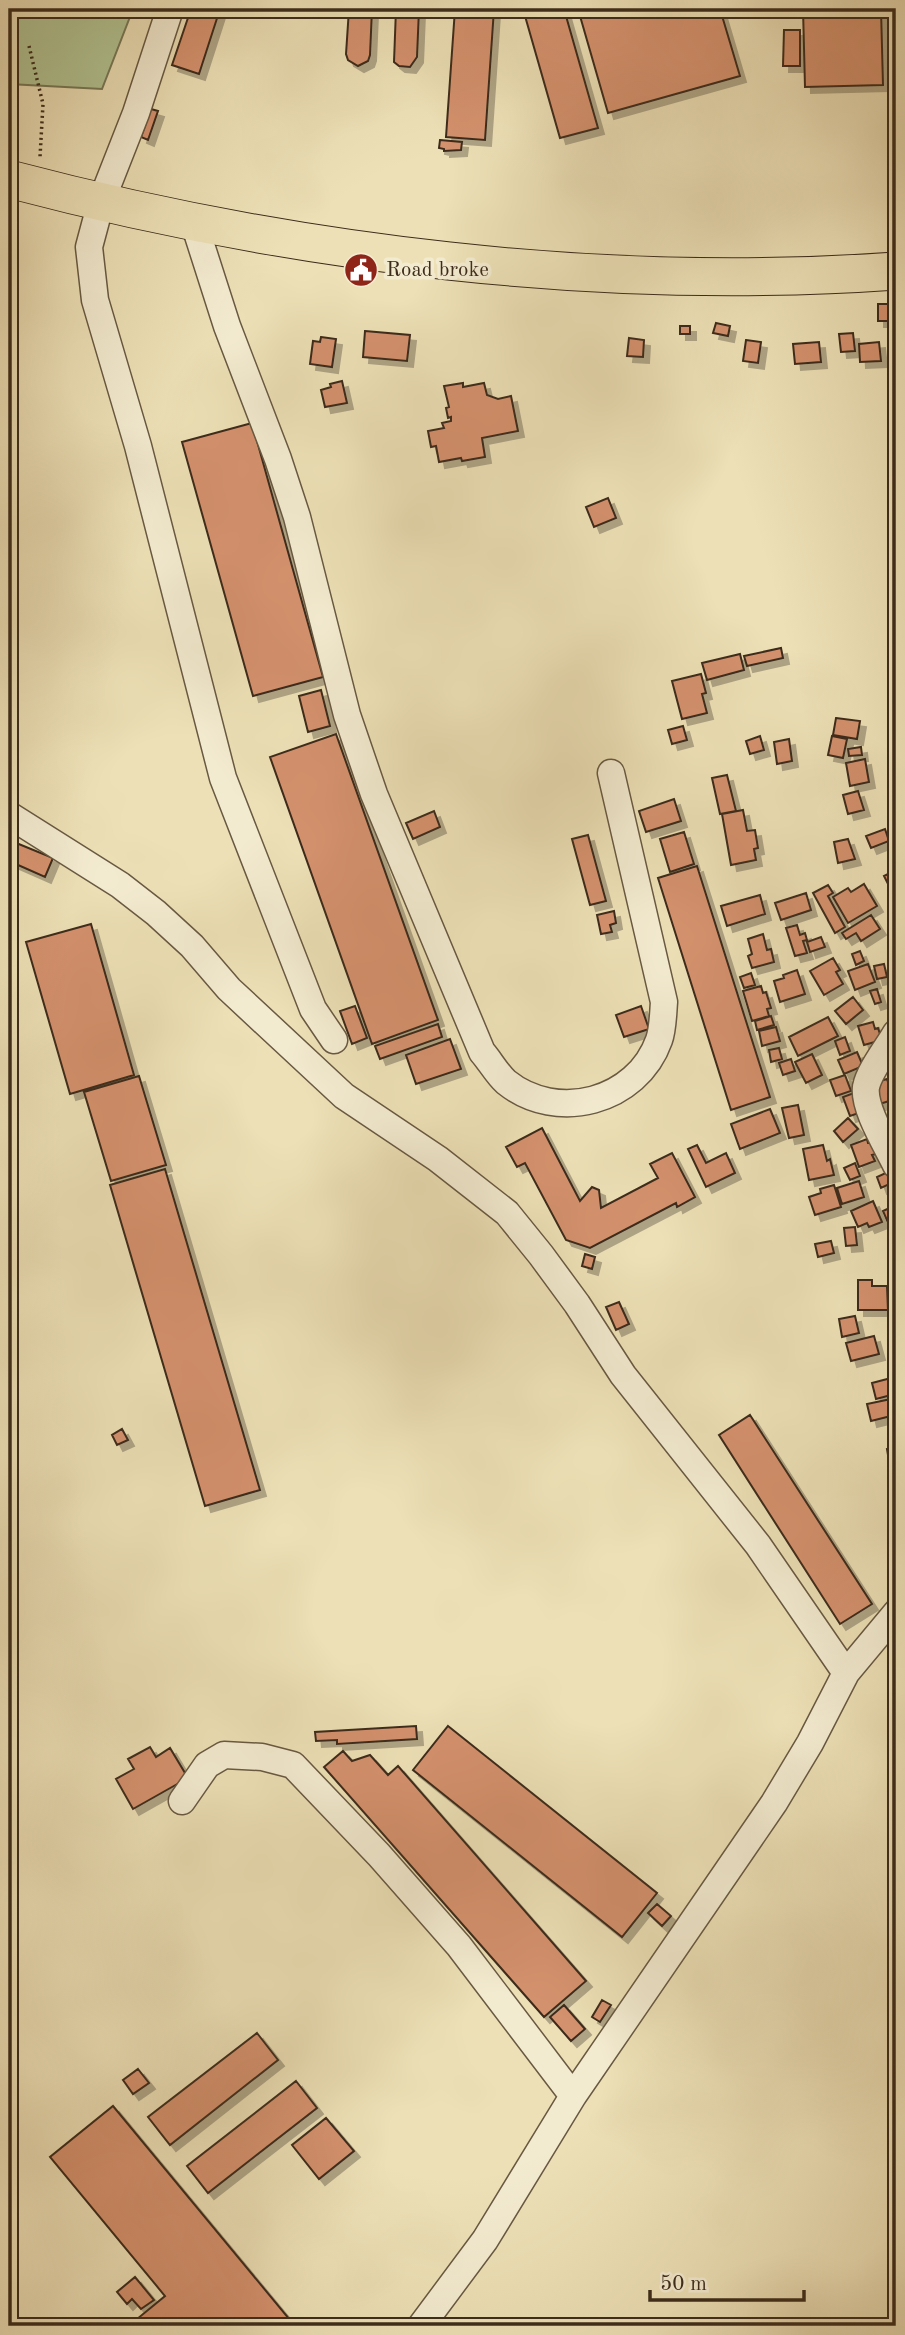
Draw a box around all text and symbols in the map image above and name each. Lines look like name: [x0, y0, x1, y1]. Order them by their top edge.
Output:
public building icon: Road broke: [342, 251, 380, 289]
place label: Road broke: [386, 260, 489, 281]
scale bar: [650, 2258, 804, 2302]
text: 50 m: [660, 2274, 707, 2295]

